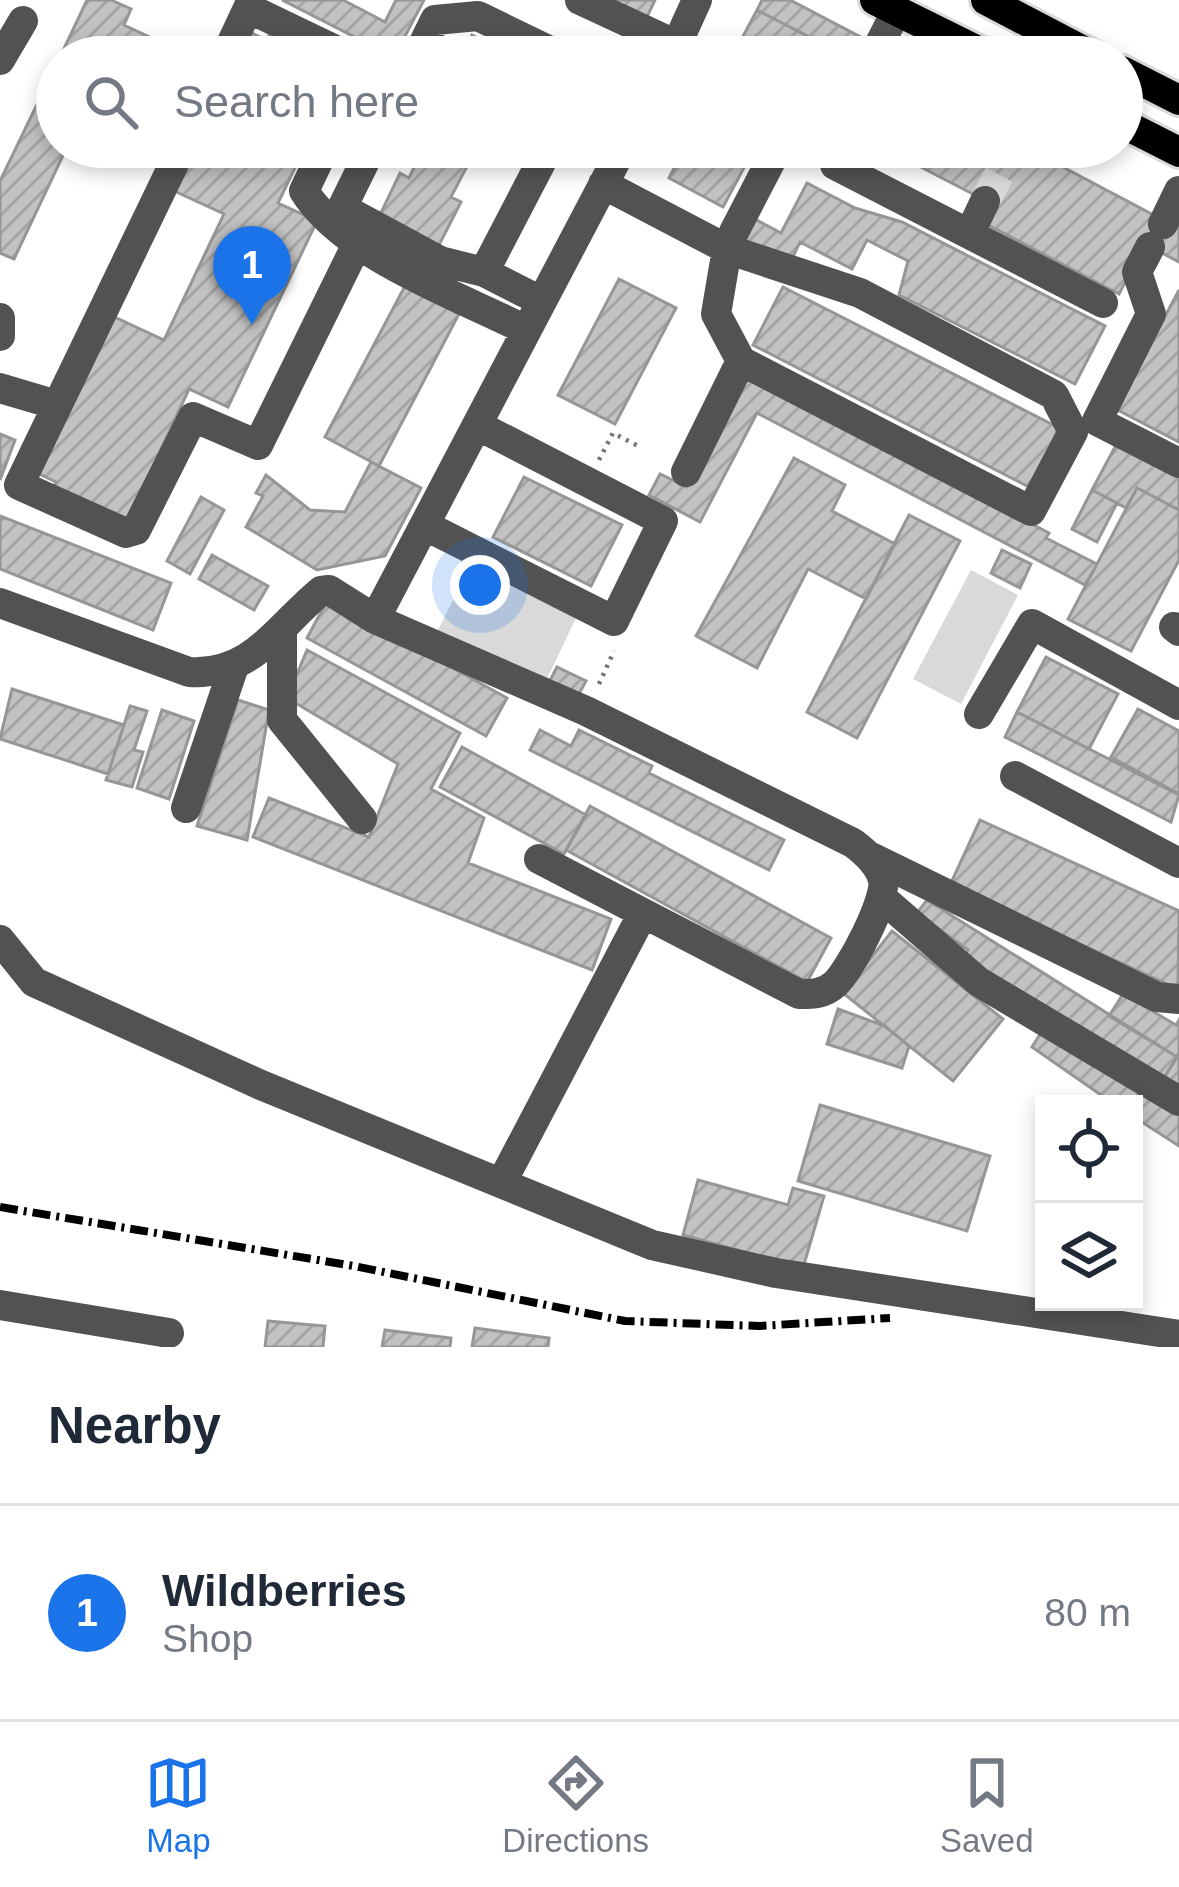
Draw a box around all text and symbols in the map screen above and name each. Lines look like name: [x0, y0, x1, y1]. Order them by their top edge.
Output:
search box: [36, 36, 1143, 168]
icon: search: [78, 69, 144, 135]
text: Search here: [174, 76, 419, 127]
pin: 1: [213, 226, 291, 325]
your location: [450, 555, 510, 615]
map controls: [1035, 1095, 1143, 1311]
button: locate: [1035, 1095, 1143, 1203]
button: layers: [1035, 1203, 1143, 1311]
text: Nearby: [48, 1397, 221, 1454]
text: Wildberries: [162, 1565, 407, 1616]
text: 1: [76, 1591, 98, 1634]
text: 80 m: [1044, 1591, 1131, 1634]
text: Shop: [162, 1617, 253, 1660]
tab: Map: [145, 1750, 211, 1860]
tab: Directions: [502, 1750, 649, 1860]
tab: Saved: [940, 1750, 1034, 1860]

